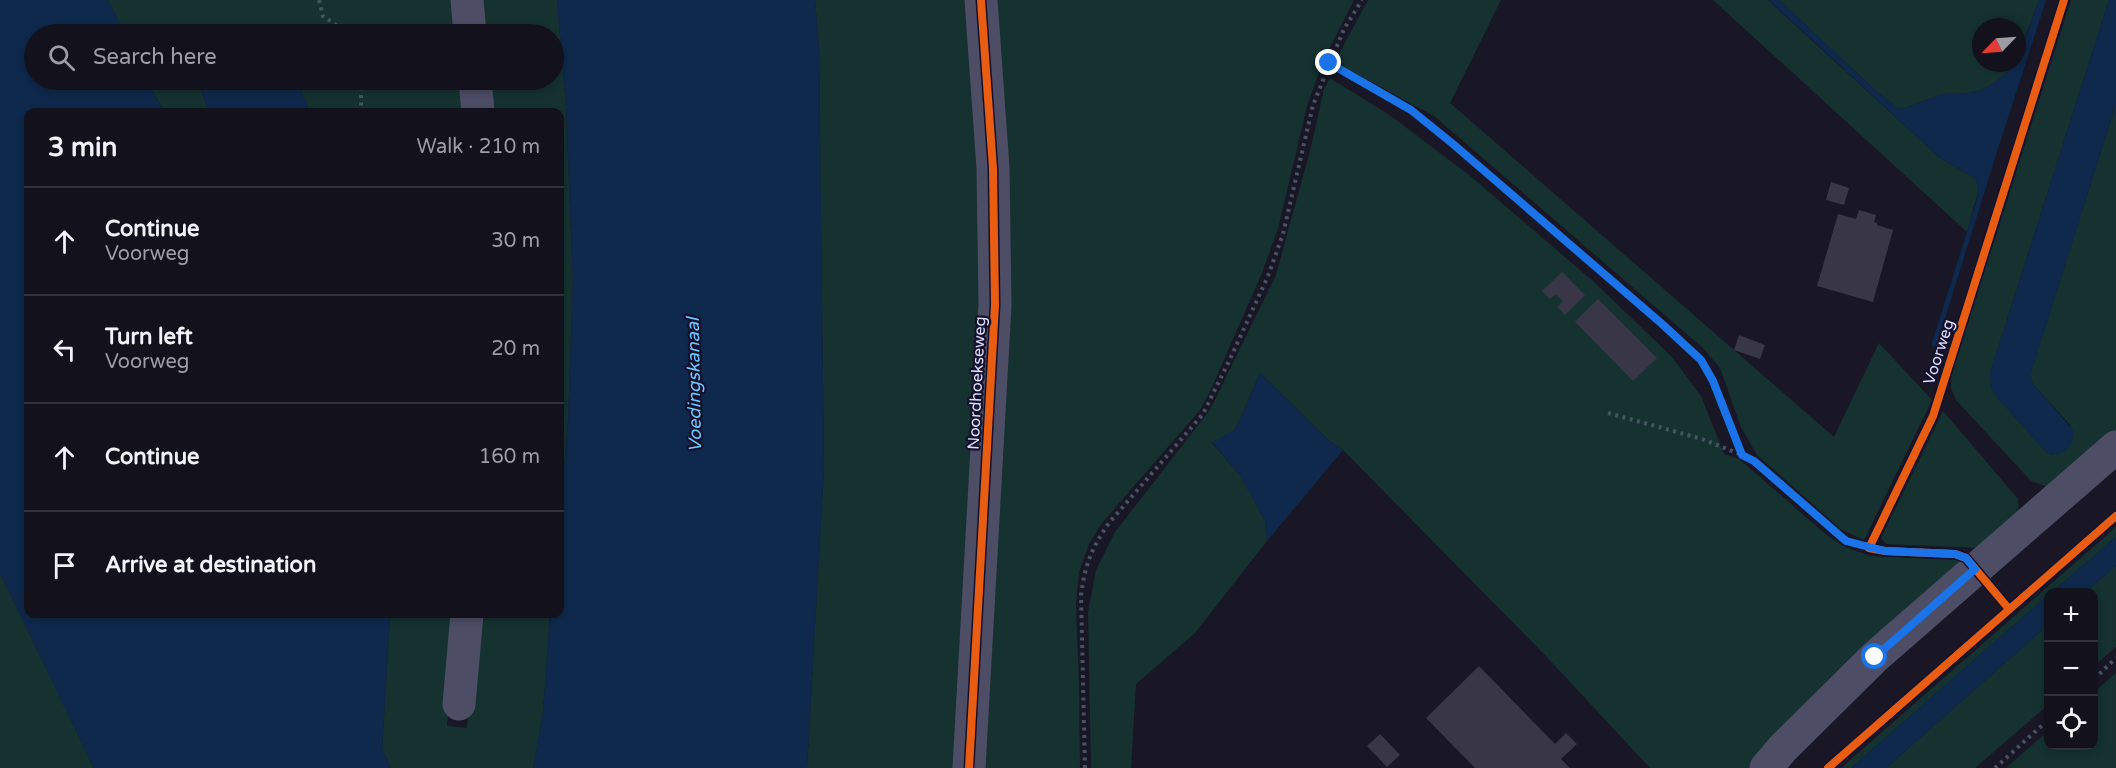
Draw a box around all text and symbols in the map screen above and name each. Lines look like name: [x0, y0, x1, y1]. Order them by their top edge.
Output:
north arrow: [1972, 18, 2026, 72]
search box: [24, 24, 564, 90]
icon: search: [45, 41, 78, 74]
text: Search here: [93, 44, 217, 70]
route end: [1315, 49, 1341, 75]
text: 3 min: [48, 132, 117, 163]
text: Walk · 210 m: [417, 135, 540, 159]
text: Continue: [105, 216, 200, 242]
icon: ahead: [48, 225, 81, 258]
text: 30 m: [491, 229, 540, 253]
text: Voorweg: [105, 242, 189, 266]
water label: Voedingskanaal: [682, 315, 706, 453]
street label: Noordhoekseweg: [964, 316, 990, 450]
street label: Voorweg: [1919, 317, 1959, 387]
text: Turn left: [105, 324, 193, 350]
icon: left: [48, 333, 81, 366]
text: 20 m: [491, 337, 540, 361]
text: Voorweg: [105, 350, 189, 374]
icon: ahead: [48, 441, 81, 474]
text: Continue: [105, 444, 200, 470]
text: 160 m: [479, 445, 540, 469]
icon: arrive: [48, 549, 81, 582]
text: Arrive at destination: [105, 552, 316, 578]
map controls: [2044, 588, 2098, 750]
button: +: [2044, 588, 2098, 642]
button: −: [2044, 642, 2098, 696]
route start: [1861, 643, 1887, 669]
button: locate: [2044, 696, 2098, 750]

